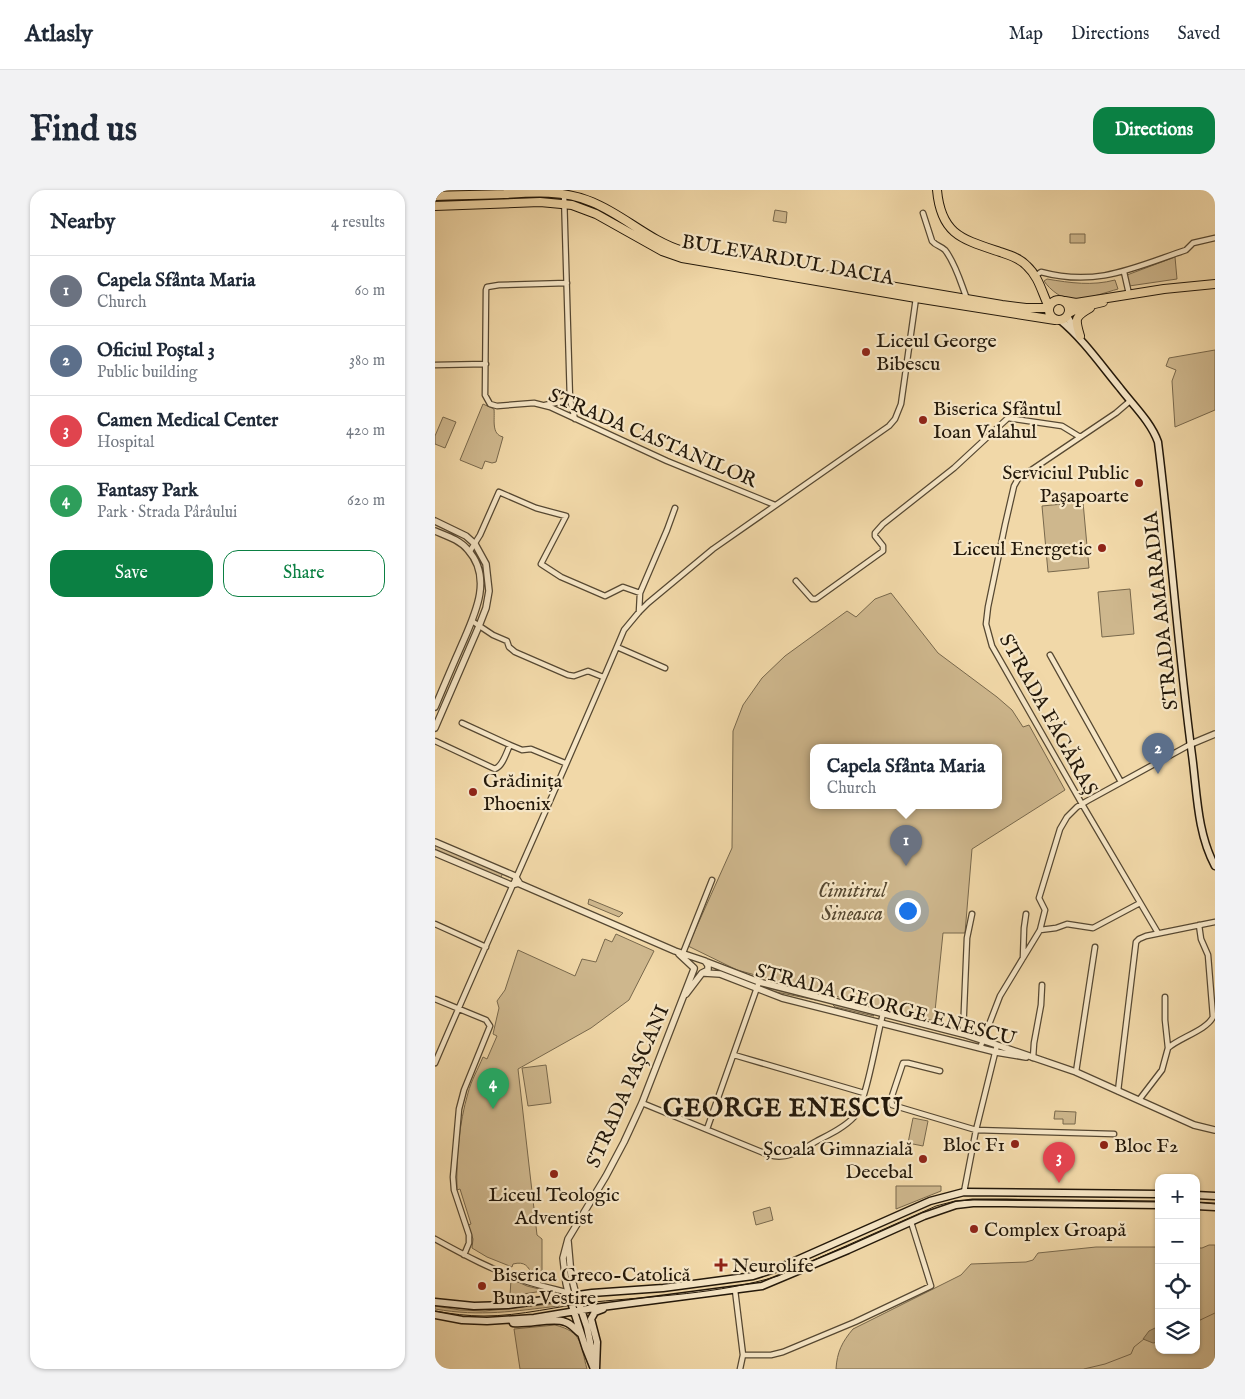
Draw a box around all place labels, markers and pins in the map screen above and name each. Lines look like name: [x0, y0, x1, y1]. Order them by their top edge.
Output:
place label: Liceul George Bibescu: [876, 329, 997, 377]
marker: Liceul George Bibescu: [860, 346, 872, 358]
place label: Biserica Sfântul Ioan Valahul: [933, 397, 1062, 445]
marker: Biserica Sfântul Ioan Valahul: [917, 414, 929, 426]
place label: Serviciul Public Pașapoarte: [1002, 461, 1129, 509]
marker: Serviciul Public Pașapoarte: [1133, 477, 1145, 489]
place label: Liceul Energetic: [953, 537, 1092, 562]
marker: Liceul Energetic: [1096, 542, 1108, 554]
pin: 2: [1142, 733, 1174, 774]
place label: Grădinița Phoenix: [483, 769, 563, 817]
marker: Grădinița Phoenix: [467, 786, 479, 798]
pin: 1: [890, 825, 922, 866]
pin: 4: [477, 1068, 509, 1109]
place label: Bloc F1: [943, 1133, 1005, 1158]
place label: Bloc F2: [1114, 1134, 1178, 1159]
place label: Școala Gimnazială Decebal: [763, 1137, 914, 1185]
marker: Bloc F1: [1009, 1138, 1021, 1150]
marker: Bloc F2: [1098, 1139, 1110, 1151]
pin: 3: [1043, 1142, 1075, 1183]
marker: Școala Gimnazială Decebal: [917, 1153, 929, 1165]
marker: Liceul Teologic Adventist: [548, 1168, 560, 1180]
place label: Liceul Teologic Adventist: [488, 1183, 620, 1231]
place label: Complex Groapă: [984, 1218, 1126, 1243]
marker: Complex Groapă: [968, 1223, 980, 1235]
place label: Neurolife: [732, 1254, 814, 1279]
marker: Neurolife: [714, 1258, 728, 1272]
place label: Biserica Greco-Catolică Buna Vestire: [492, 1263, 691, 1311]
marker: Biserica Greco-Catolică Buna Vestire: [476, 1280, 488, 1292]

